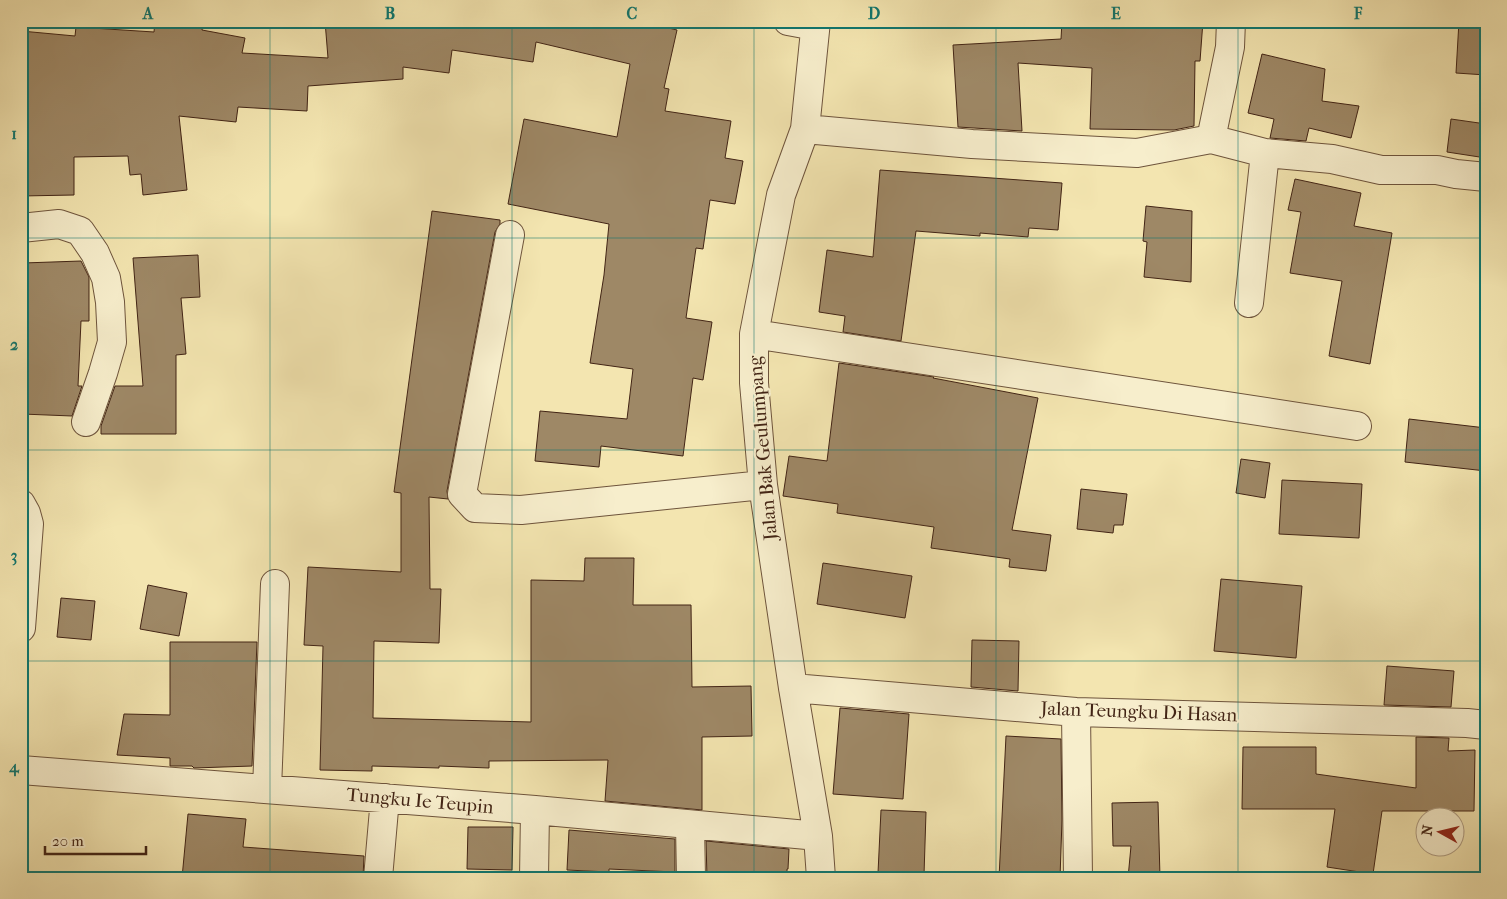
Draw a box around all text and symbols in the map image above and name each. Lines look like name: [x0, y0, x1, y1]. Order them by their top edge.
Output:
text: A: [142, 4, 154, 23]
text: B: [385, 4, 395, 23]
text: C: [627, 4, 638, 23]
text: D: [868, 4, 880, 23]
text: E: [1111, 4, 1121, 23]
text: F: [1353, 4, 1363, 23]
text: 1: [11, 124, 17, 143]
text: 2: [10, 335, 18, 354]
street label: Jalan Bak Geulumpang: [744, 354, 782, 543]
text: 3: [11, 546, 17, 566]
street label: Jalan Teungku Di Hasan: [1038, 698, 1238, 726]
text: 4: [8, 757, 20, 777]
street label: Tungku Ie Teupin: [345, 784, 495, 818]
north arrow: [1414, 806, 1464, 856]
text: N: [1418, 823, 1437, 837]
scale bar: [45, 824, 146, 856]
text: 20 m: [52, 832, 84, 850]

